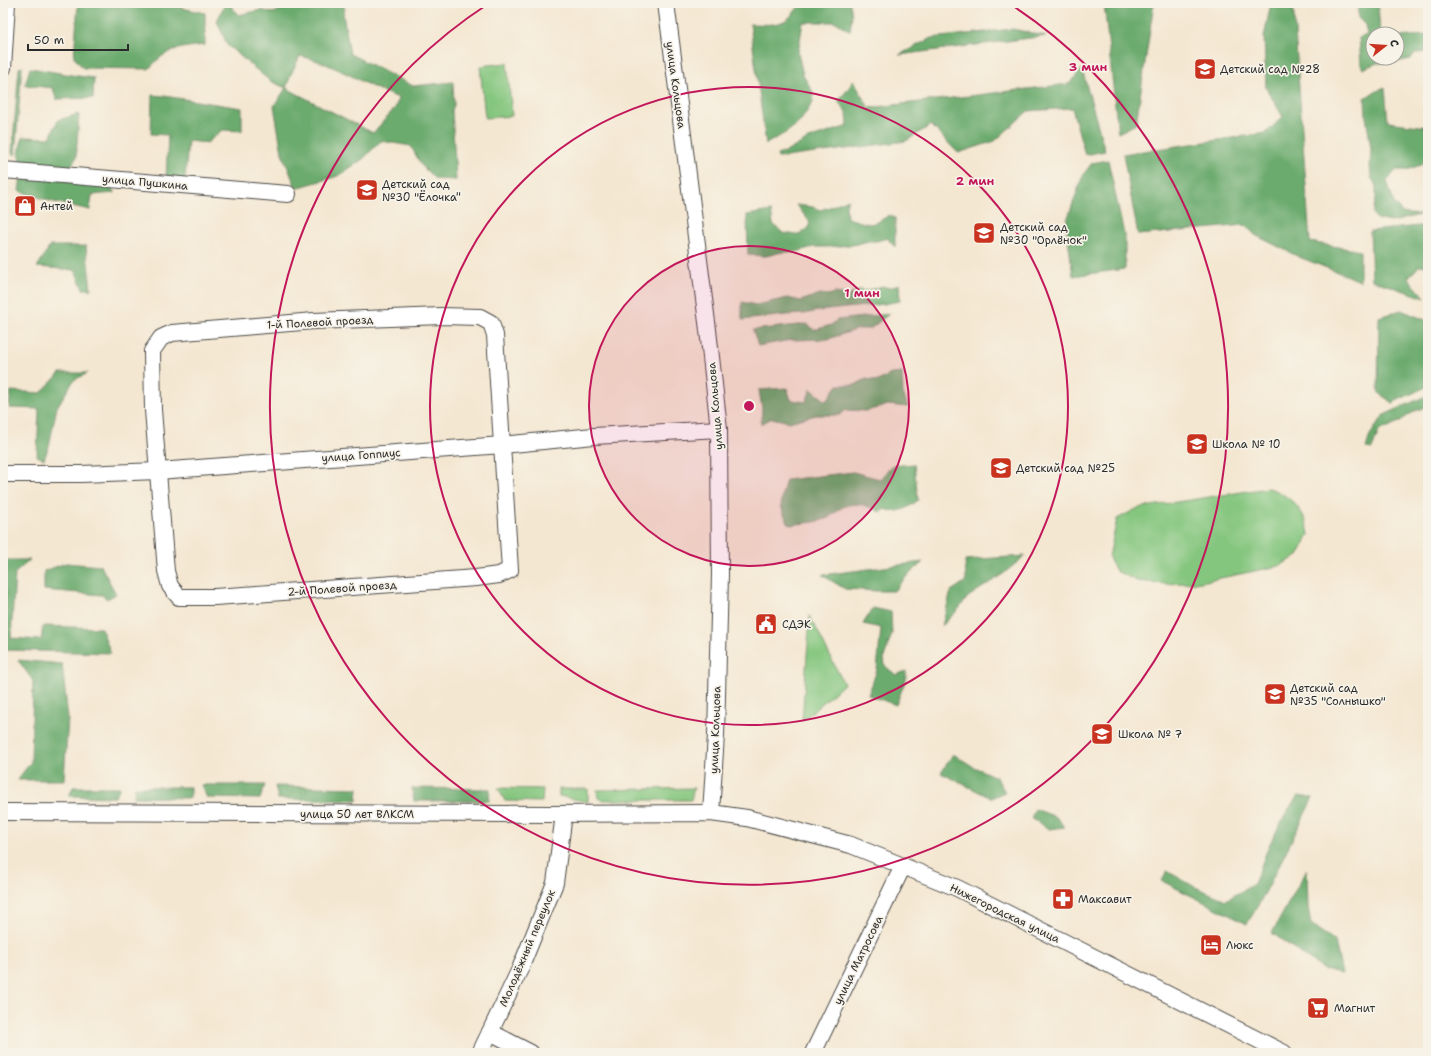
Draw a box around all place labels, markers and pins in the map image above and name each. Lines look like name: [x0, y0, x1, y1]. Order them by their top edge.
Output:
school or university icon: Детский сад №28: [1192, 56, 1218, 82]
place label: Детский сад №28: [1220, 62, 1320, 77]
school or university icon: Детский сад №30 "Ёлочка": [354, 177, 380, 203]
place label: Детский сад №30 "Ёлочка": [382, 177, 461, 205]
shop icon: Антей: [12, 193, 38, 219]
place label: Антей: [40, 199, 73, 214]
school or university icon: Детский сад №30 "Орлёнок": [971, 220, 997, 246]
place label: Детский сад №30 "Орлёнок": [1000, 220, 1087, 248]
centre of rings: [742, 399, 756, 413]
school or university icon: Школа № 10: [1184, 431, 1210, 457]
place label: Школа № 10: [1212, 437, 1280, 452]
school or university icon: Детский сад №25: [988, 455, 1014, 481]
place label: Детский сад №25: [1016, 461, 1115, 476]
public building icon: СДЭК: [753, 611, 779, 637]
place label: СДЭК: [782, 617, 811, 632]
school or university icon: Детский сад №35 "Солнышко": [1262, 681, 1288, 707]
place label: Детский сад №35 "Солнышко": [1290, 681, 1386, 709]
school or university icon: Школа № 7: [1089, 721, 1115, 747]
place label: Школа № 7: [1118, 727, 1182, 742]
pharmacy icon: Максавит: [1050, 886, 1076, 912]
place label: Максавит: [1078, 892, 1132, 907]
hotel icon: Люкс: [1198, 932, 1224, 958]
place label: Люкс: [1226, 938, 1254, 953]
supermarket icon: Магнит: [1305, 995, 1331, 1021]
place label: Магнит: [1334, 1001, 1375, 1016]

